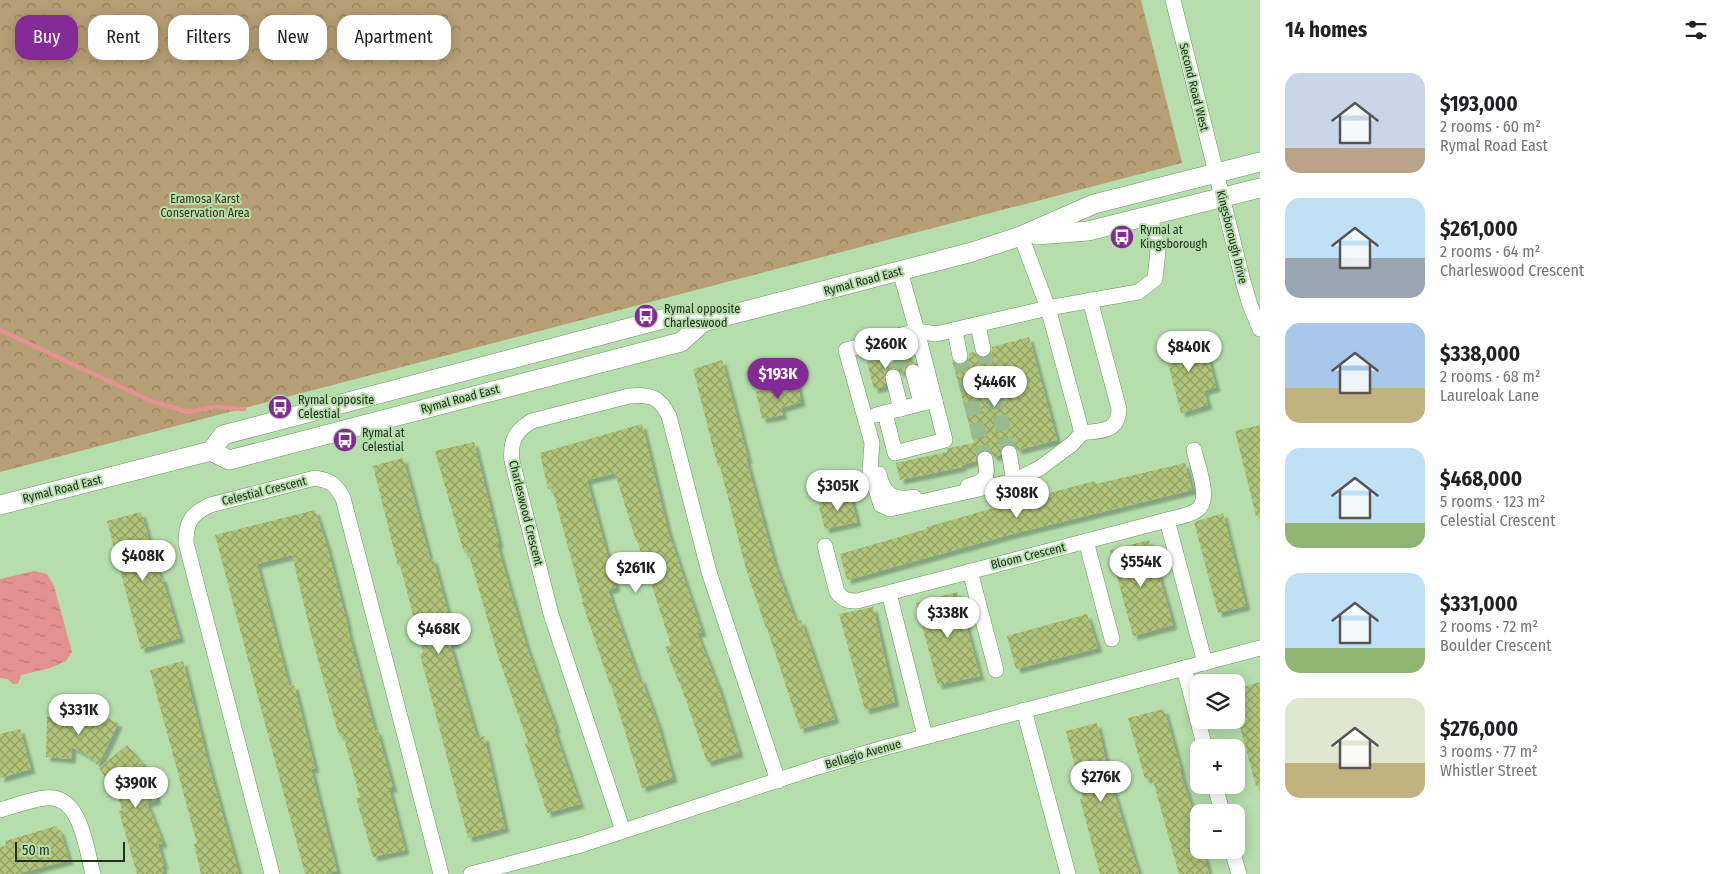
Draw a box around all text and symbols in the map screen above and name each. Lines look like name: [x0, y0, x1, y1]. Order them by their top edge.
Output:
chip: Buy: [15, 15, 78, 60]
chip: Rent: [88, 15, 158, 60]
chip: Filters: [168, 15, 249, 60]
chip: New: [259, 15, 327, 60]
chip: Apartment: [337, 15, 451, 60]
icon: filters: [1682, 16, 1710, 44]
text: 14 homes: [1285, 17, 1367, 43]
street label: Second Road West: [1176, 42, 1212, 133]
text: $193,000: [1440, 91, 1518, 117]
icon: home: [1325, 93, 1385, 153]
text: 2 rooms · 60 m²: [1440, 117, 1541, 136]
text: Rymal Road East: [1440, 136, 1548, 155]
street label: Kingsborough Drive: [1214, 189, 1250, 285]
park label: Eramosa Karst Conservation Area: [160, 192, 250, 220]
text: $261,000: [1440, 216, 1518, 242]
icon: home: [1325, 218, 1385, 278]
place label: Rymal at Kingsborough: [1140, 223, 1207, 251]
bus stop icon: Rymal at Kingsborough: [1109, 224, 1135, 250]
text: 2 rooms · 64 m²: [1440, 242, 1540, 261]
text: Charleswood Crescent: [1440, 261, 1584, 280]
street label: Rymal Road East: [822, 264, 904, 298]
place label: Rymal opposite Charleswood: [664, 302, 740, 330]
bus stop icon: Rymal opposite Charleswood: [633, 303, 659, 329]
pin: $260K: [851, 328, 921, 370]
pin: $840K: [1154, 330, 1224, 373]
text: $260K: [865, 334, 907, 353]
text: $840K: [1168, 337, 1210, 356]
text: $338,000: [1440, 341, 1520, 367]
icon: home: [1325, 343, 1385, 403]
pin: $193K: [743, 358, 813, 400]
text: $193K: [759, 364, 797, 383]
pin: $446K: [960, 366, 1030, 408]
text: 2 rooms · 68 m²: [1440, 367, 1541, 386]
text: $446K: [974, 372, 1016, 391]
street label: Rymal Road East: [419, 382, 501, 416]
text: Laureloak Lane: [1440, 386, 1539, 405]
place label: Rymal opposite Celestial: [298, 393, 374, 421]
bus stop icon: Rymal opposite Celestial: [267, 394, 293, 420]
place label: Rymal at Celestial: [362, 426, 405, 454]
bus stop icon: Rymal at Celestial: [332, 427, 358, 453]
street label: Charleswood Crescent: [506, 459, 546, 567]
text: $468,000: [1440, 466, 1522, 492]
icon: home: [1325, 468, 1385, 528]
pin: $305K: [803, 470, 873, 512]
street label: Rymal Road East: [21, 472, 103, 506]
street label: Celestial Crescent: [220, 474, 308, 508]
text: $305K: [817, 476, 859, 495]
pin: $308K: [982, 476, 1052, 519]
text: $308K: [996, 483, 1038, 502]
text: 5 rooms · 123 m²: [1440, 492, 1545, 511]
text: Celestial Crescent: [1440, 511, 1555, 530]
pin: $408K: [108, 540, 178, 582]
street label: Bloom Crescent: [989, 540, 1067, 572]
text: $408K: [122, 546, 164, 565]
pin: $554K: [1106, 546, 1176, 588]
pin: $261K: [601, 552, 671, 594]
text: $554K: [1120, 552, 1162, 571]
text: $261K: [617, 558, 655, 577]
text: $331,000: [1440, 591, 1518, 617]
icon: home: [1325, 593, 1385, 653]
pin: $338K: [913, 596, 983, 639]
text: $338K: [928, 603, 968, 622]
pin: $468K: [404, 612, 474, 655]
text: 2 rooms · 72 m²: [1440, 617, 1538, 636]
text: $468K: [418, 619, 460, 638]
text: Boulder Crescent: [1440, 636, 1551, 655]
map controls: [1190, 674, 1245, 859]
button: layers: [1190, 674, 1245, 729]
pin: $331K: [44, 694, 114, 736]
text: $331K: [60, 700, 98, 719]
text: $276,000: [1440, 716, 1518, 742]
icon: home: [1325, 718, 1385, 778]
street label: Bellagio Avenue: [823, 736, 903, 772]
button: +: [1190, 739, 1245, 794]
text: 3 rooms · 77 m²: [1440, 742, 1538, 761]
pin: $276K: [1066, 760, 1136, 803]
text: Whistler Street: [1440, 761, 1537, 780]
pin: $390K: [101, 766, 171, 809]
text: $276K: [1081, 767, 1121, 786]
text: $390K: [115, 773, 157, 792]
button: −: [1190, 804, 1245, 859]
scale bar: [15, 839, 125, 862]
text: 50 m: [22, 842, 50, 859]

